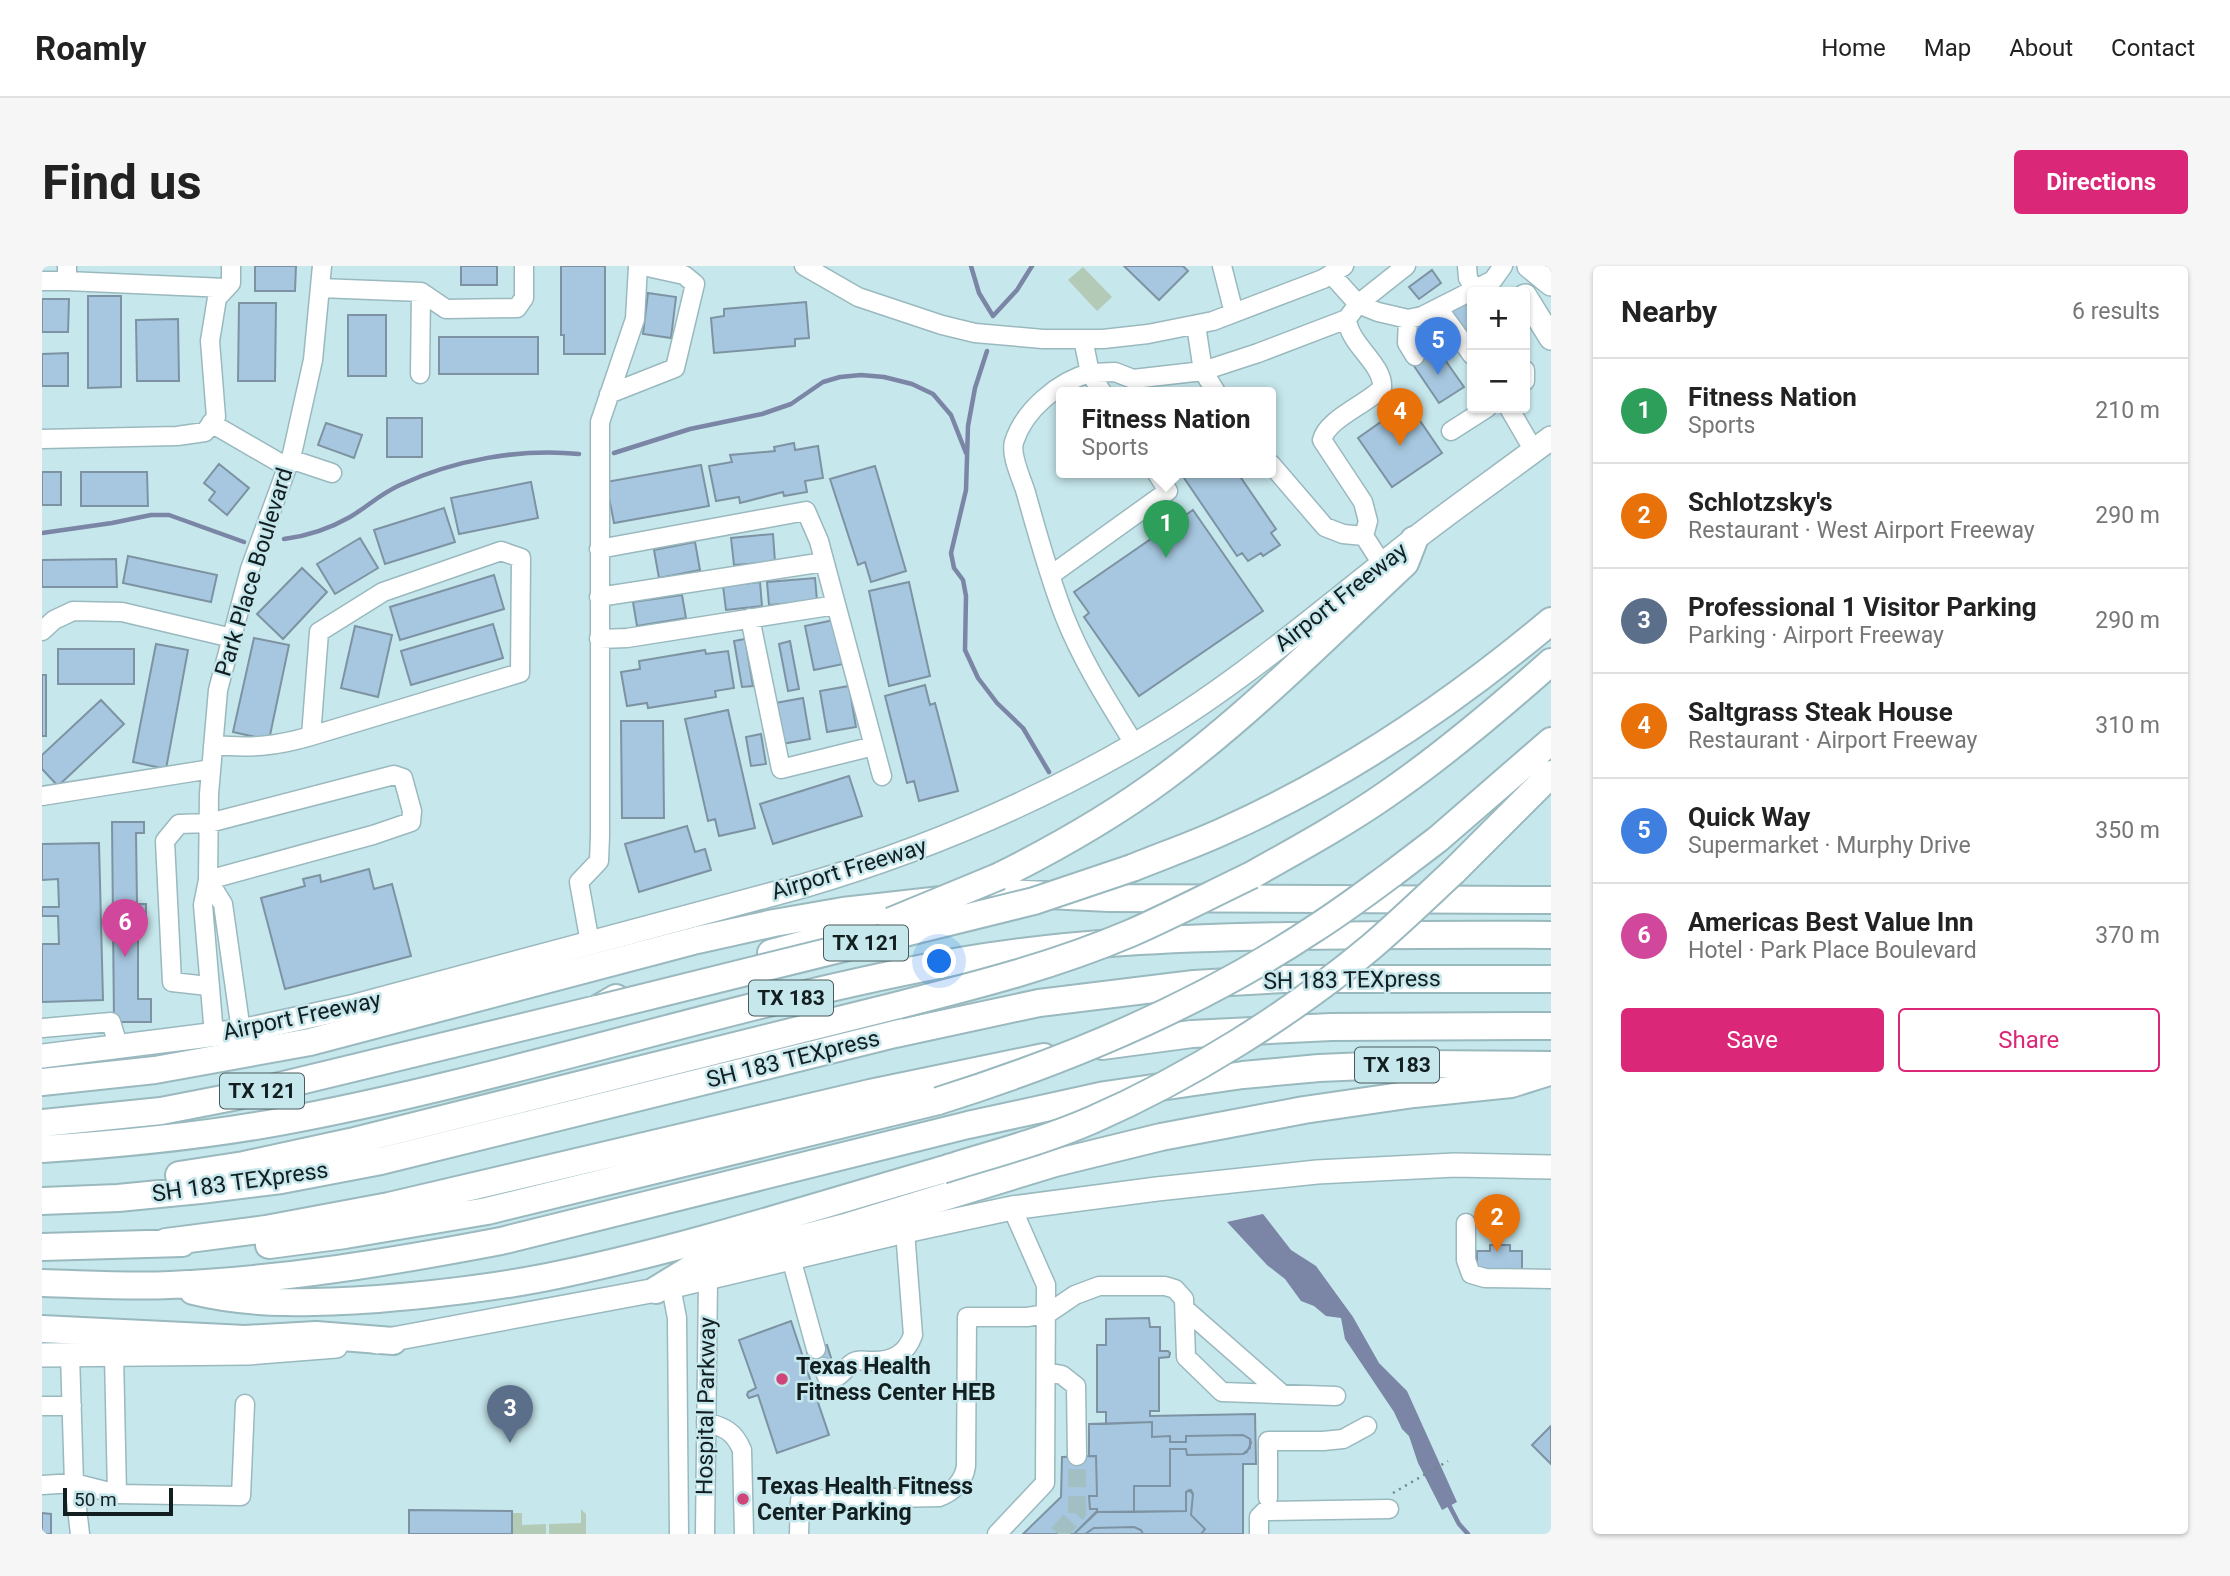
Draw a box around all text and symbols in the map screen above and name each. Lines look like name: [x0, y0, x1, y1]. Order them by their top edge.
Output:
text: Roamly: [35, 29, 146, 68]
text: Home: [1821, 34, 1886, 62]
text: Map: [1924, 34, 1971, 62]
text: About: [2009, 34, 2073, 62]
text: Contact: [2111, 34, 2195, 62]
button: Directions: [2014, 150, 2188, 214]
text: Find us: [42, 154, 202, 211]
map controls: [1467, 287, 1530, 413]
button: +: [1467, 287, 1530, 350]
text: Nearby: [1621, 294, 1717, 329]
text: 6 results: [2072, 298, 2160, 325]
pin: 5: [1415, 317, 1461, 375]
button: −: [1467, 350, 1530, 413]
text: Fitness Nation: [1688, 382, 1857, 412]
popup: [1056, 387, 1276, 478]
pin: 4: [1377, 388, 1423, 446]
text: 1: [1637, 397, 1651, 424]
text: 210 m: [2095, 397, 2160, 424]
text: Fitness Nation: [1082, 404, 1250, 434]
text: Sports: [1688, 412, 1755, 439]
text: Sports: [1082, 434, 1149, 461]
street label: Park Place Boulevard: [209, 465, 299, 679]
text: Schlotzsky's: [1688, 487, 1833, 517]
pin: 1: [1143, 500, 1189, 558]
text: 2: [1637, 502, 1651, 529]
text: 290 m: [2095, 502, 2160, 529]
text: Restaurant · West Airport Freeway: [1688, 517, 2035, 544]
street label: Airport Freeway: [1269, 537, 1413, 657]
text: Professional 1 Visitor Parking: [1688, 592, 2037, 622]
text: 3: [1637, 607, 1651, 634]
text: 290 m: [2095, 607, 2160, 634]
text: Parking · Airport Freeway: [1688, 622, 1944, 649]
text: Saltgrass Steak House: [1688, 697, 1953, 727]
text: 4: [1637, 712, 1651, 739]
text: 310 m: [2095, 712, 2160, 739]
text: Restaurant · Airport Freeway: [1688, 727, 1977, 754]
text: Quick Way: [1688, 802, 1810, 832]
text: 5: [1637, 817, 1651, 844]
text: 350 m: [2095, 817, 2160, 844]
text: Supermarket · Murphy Drive: [1688, 832, 1971, 859]
street label: Airport Freeway: [768, 833, 930, 905]
pin: 6: [102, 899, 148, 957]
text: Americas Best Value Inn: [1688, 907, 1974, 937]
text: 6: [1637, 922, 1651, 949]
text: 370 m: [2095, 922, 2160, 949]
road number: TX 121: [824, 926, 908, 960]
text: Hotel · Park Place Boulevard: [1688, 937, 1977, 964]
your location: [922, 944, 956, 978]
street label: SH 183 TEXpress: [1263, 965, 1441, 995]
road number: TX 183: [749, 980, 833, 1016]
street label: Airport Freeway: [220, 986, 384, 1046]
button: Save: [1621, 1008, 1884, 1072]
button: Share: [1898, 1008, 2160, 1072]
street label: SH 183 TEXpress: [704, 1024, 882, 1094]
road number: TX 183: [1355, 1048, 1439, 1082]
road number: TX 121: [220, 1074, 304, 1108]
street label: SH 183 TEXpress: [150, 1156, 330, 1208]
pin: 2: [1474, 1194, 1520, 1252]
street label: Hospital Parkway: [691, 1317, 721, 1495]
place label: Texas Health Fitness Center HEB: [796, 1353, 996, 1406]
marker: Texas Health Fitness Center HEB: [774, 1371, 790, 1387]
pin: 3: [487, 1385, 533, 1443]
place label: Texas Health Fitness Center Parking: [757, 1473, 973, 1526]
scale bar: [63, 1485, 173, 1517]
text: 50 m: [74, 1488, 117, 1511]
marker: Texas Health Fitness Center Parking: [735, 1491, 751, 1507]

